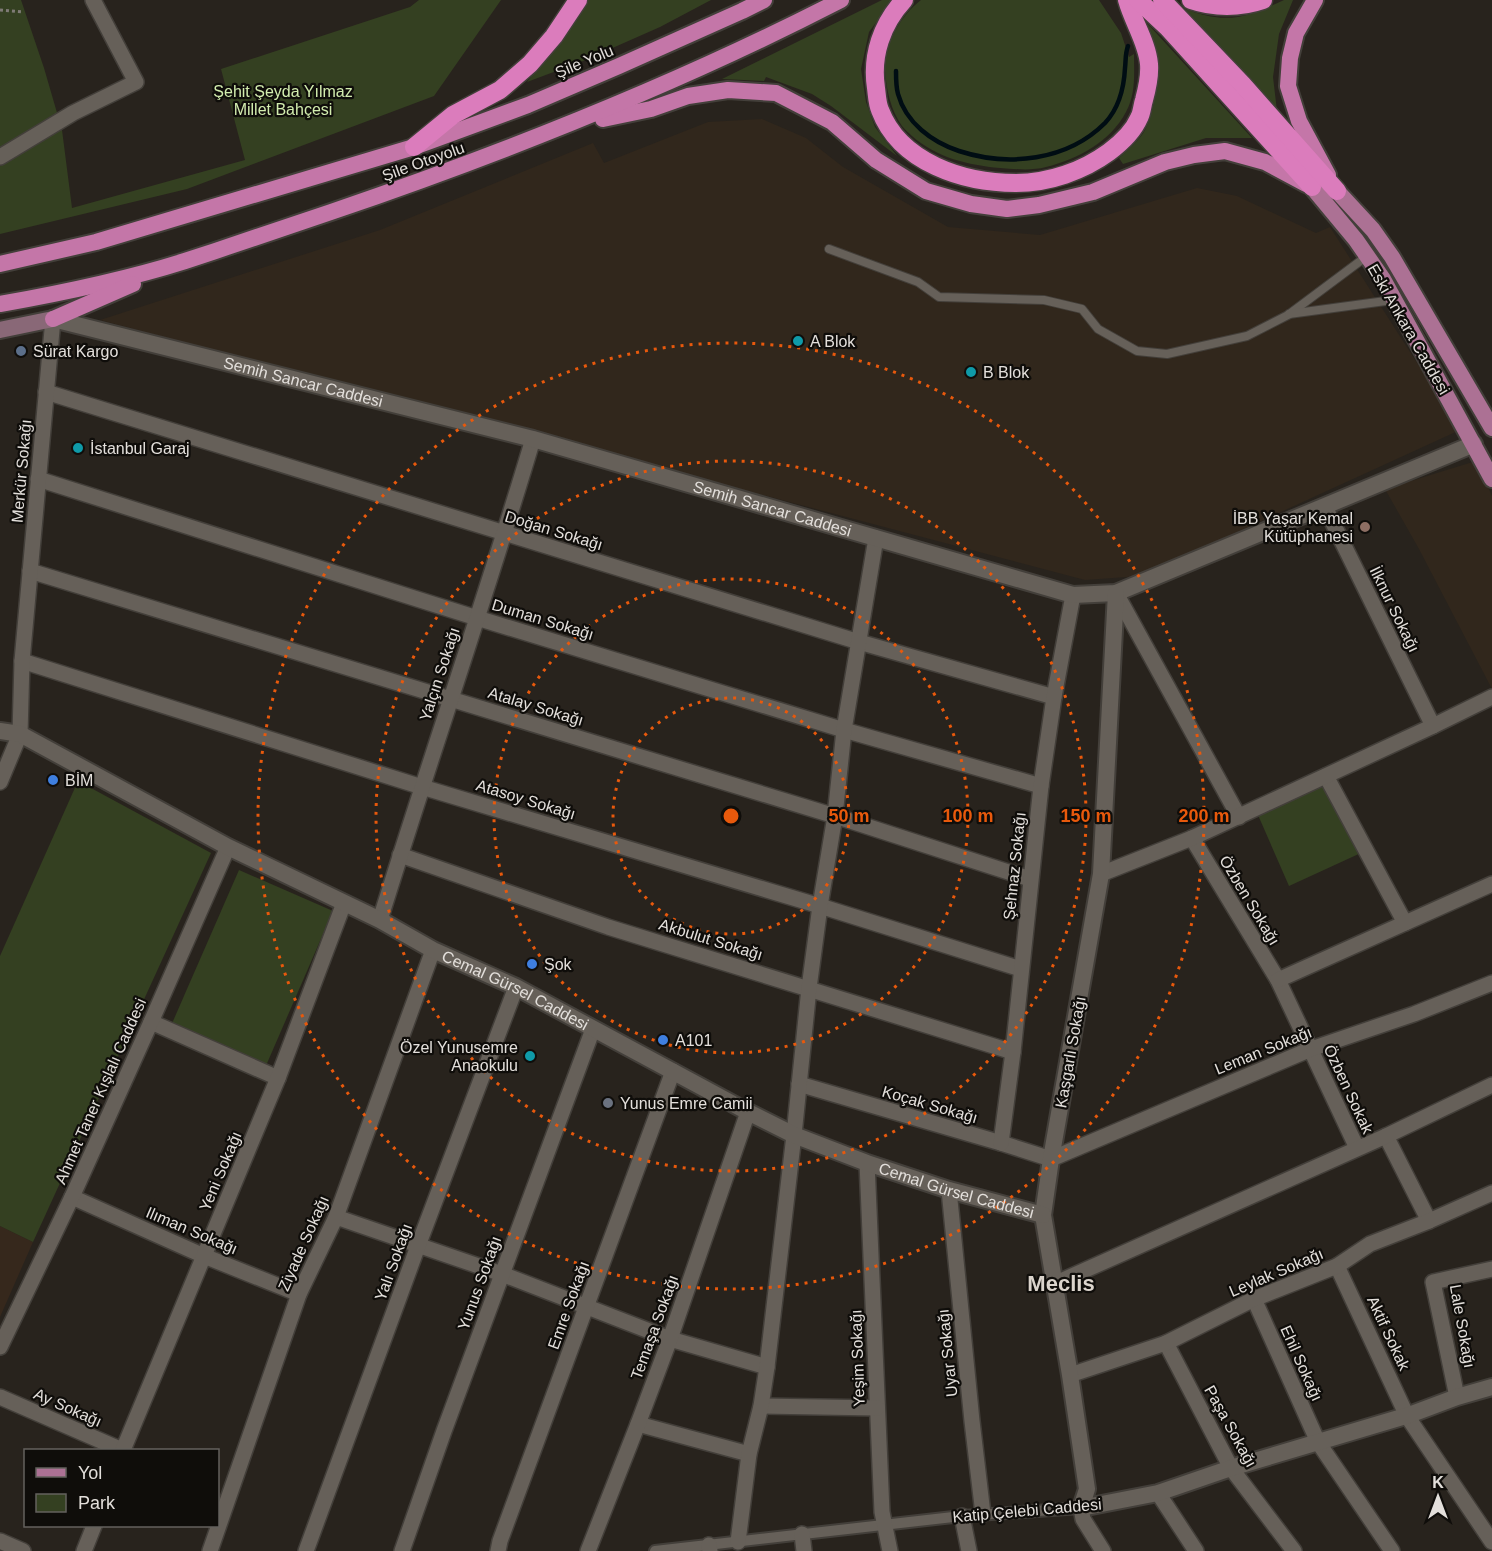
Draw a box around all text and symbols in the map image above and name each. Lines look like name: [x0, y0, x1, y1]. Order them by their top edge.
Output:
street label: Şile Yolu: [553, 42, 616, 81]
park label: Şehit Şeyda Yılmaz Millet Bahçesi: [213, 83, 353, 118]
street label: Şile Otoyolu: [380, 139, 467, 184]
street label: Eski Ankara Caddesi: [1364, 261, 1453, 397]
place label: A Blok: [810, 333, 856, 350]
marker: A Blok: [791, 334, 805, 348]
place label: Sürat Kargo: [33, 343, 118, 360]
marker: Sürat Kargo: [14, 344, 28, 358]
street label: Semih Sancar Caddesi: [222, 354, 385, 410]
place label: B Blok: [983, 364, 1030, 381]
marker: B Blok: [964, 365, 978, 379]
street label: Merkür Sokağı: [8, 418, 34, 524]
place label: İstanbul Garaj: [90, 439, 190, 457]
marker: İstanbul Garaj: [71, 441, 85, 455]
street label: Semih Sancar Caddesi: [691, 478, 853, 540]
street label: Doğan Sokağı: [503, 508, 605, 553]
place label: İBB Yaşar Kemal Kütüphanesi: [1233, 509, 1353, 545]
marker: İBB Yaşar Kemal Kütüphanesi: [1358, 520, 1372, 534]
street label: İlknur Sokağı: [1366, 563, 1424, 655]
street label: Duman Sokağı: [490, 596, 596, 643]
street label: Yalçın Sokağı: [416, 625, 463, 723]
street label: Atalay Sokağı: [486, 684, 586, 729]
place label: BİM: [65, 771, 93, 789]
marker: BİM: [46, 773, 60, 787]
street label: Atasoy Sokağı: [474, 776, 578, 823]
centre of rings: [721, 806, 741, 826]
text: 50 m: [828, 806, 870, 826]
text: 100 m: [942, 806, 994, 826]
text: 150 m: [1060, 806, 1112, 826]
text: 200 m: [1178, 806, 1230, 826]
street label: Şehnaz Sokağı: [1000, 811, 1029, 921]
street label: Özben Sokağı: [1216, 852, 1283, 948]
street label: Akbulut Sokağı: [657, 916, 765, 963]
street label: Cemal Gürsel Caddesi: [439, 947, 591, 1033]
place label: Şok: [544, 956, 573, 973]
marker: Şok: [525, 957, 539, 971]
street label: Kaşgarlı Sokağı: [1052, 995, 1089, 1109]
street label: Ahmet Taner Kışlalı Caddesi: [52, 996, 149, 1187]
street label: Leman Sokağı: [1212, 1023, 1314, 1078]
place label: A101: [675, 1032, 712, 1049]
marker: A101: [656, 1033, 670, 1047]
place label: Özel Yunusemre Anaokulu: [400, 1039, 518, 1074]
street label: Özben Sokak: [1321, 1042, 1377, 1137]
marker: Özel Yunusemre Anaokulu: [523, 1049, 537, 1063]
street label: Koçak Sokağı: [880, 1083, 980, 1126]
place label: Yunus Emre Camii: [620, 1095, 753, 1112]
marker: Yunus Emre Camii: [601, 1096, 615, 1110]
street label: Yeni Sokağı: [196, 1129, 245, 1214]
street label: Cemal Gürsel Caddesi: [877, 1159, 1036, 1221]
street label: Ziyade Sokağı: [275, 1193, 332, 1293]
street label: Ilıman Sokağı: [143, 1204, 240, 1257]
street label: Yalı Sokağı: [372, 1221, 415, 1303]
street label: Yunus Sokağı: [455, 1234, 504, 1332]
street label: Leylak Sokağı: [1227, 1245, 1326, 1300]
street label: Emre Sokağı: [545, 1259, 592, 1352]
district label: Meclis: [1027, 1271, 1095, 1296]
street label: Temaşa Sokağı: [628, 1272, 681, 1382]
street label: Lale Sokağı: [1447, 1283, 1478, 1369]
street label: Aktif Sokak: [1364, 1293, 1414, 1374]
street label: Uyar Sokağı: [934, 1308, 961, 1398]
street label: Yeşim Sokağı: [847, 1309, 868, 1407]
street label: Ehil Sokağı: [1277, 1323, 1326, 1404]
street label: Paşa Sokağı: [1201, 1382, 1260, 1470]
street label: Ay Sokağı: [31, 1385, 104, 1430]
legend: [24, 1449, 219, 1527]
text: Yol: [78, 1463, 102, 1483]
north arrow: [1408, 1467, 1468, 1527]
text: K: [1432, 1474, 1444, 1491]
text: Park: [78, 1493, 116, 1513]
street label: Katip Çelebi Caddesi: [952, 1496, 1102, 1525]

